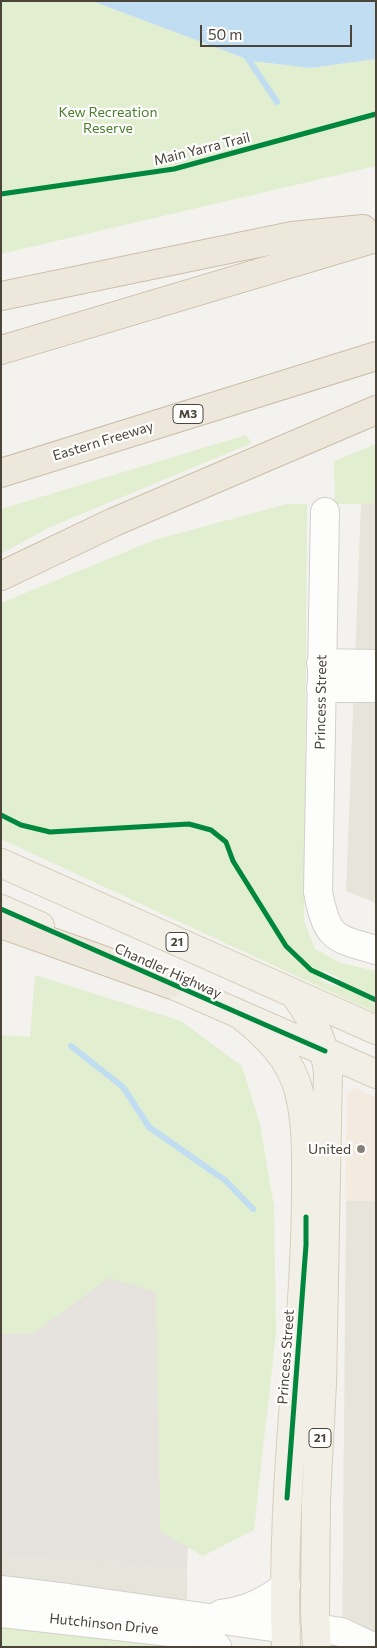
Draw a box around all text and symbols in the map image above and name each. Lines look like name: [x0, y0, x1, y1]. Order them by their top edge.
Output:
scale bar: [202, 15, 354, 47]
text: 50 m: [208, 25, 242, 43]
park label: Kew Recreation Reserve: [58, 104, 158, 136]
street label: Main Yarra Trail: [152, 129, 252, 169]
road number: M3: [173, 404, 203, 424]
street label: Eastern Freeway: [51, 418, 155, 464]
street label: Princess Street: [312, 654, 330, 750]
road number: 21: [166, 932, 188, 952]
street label: Chandler Highway: [112, 940, 224, 1002]
place label: United: [308, 1141, 351, 1157]
marker: United: [355, 1143, 367, 1155]
street label: Princess Street: [274, 1309, 298, 1405]
road number: 21: [309, 1429, 331, 1448]
street label: Hutchinson Drive: [49, 1610, 159, 1638]

